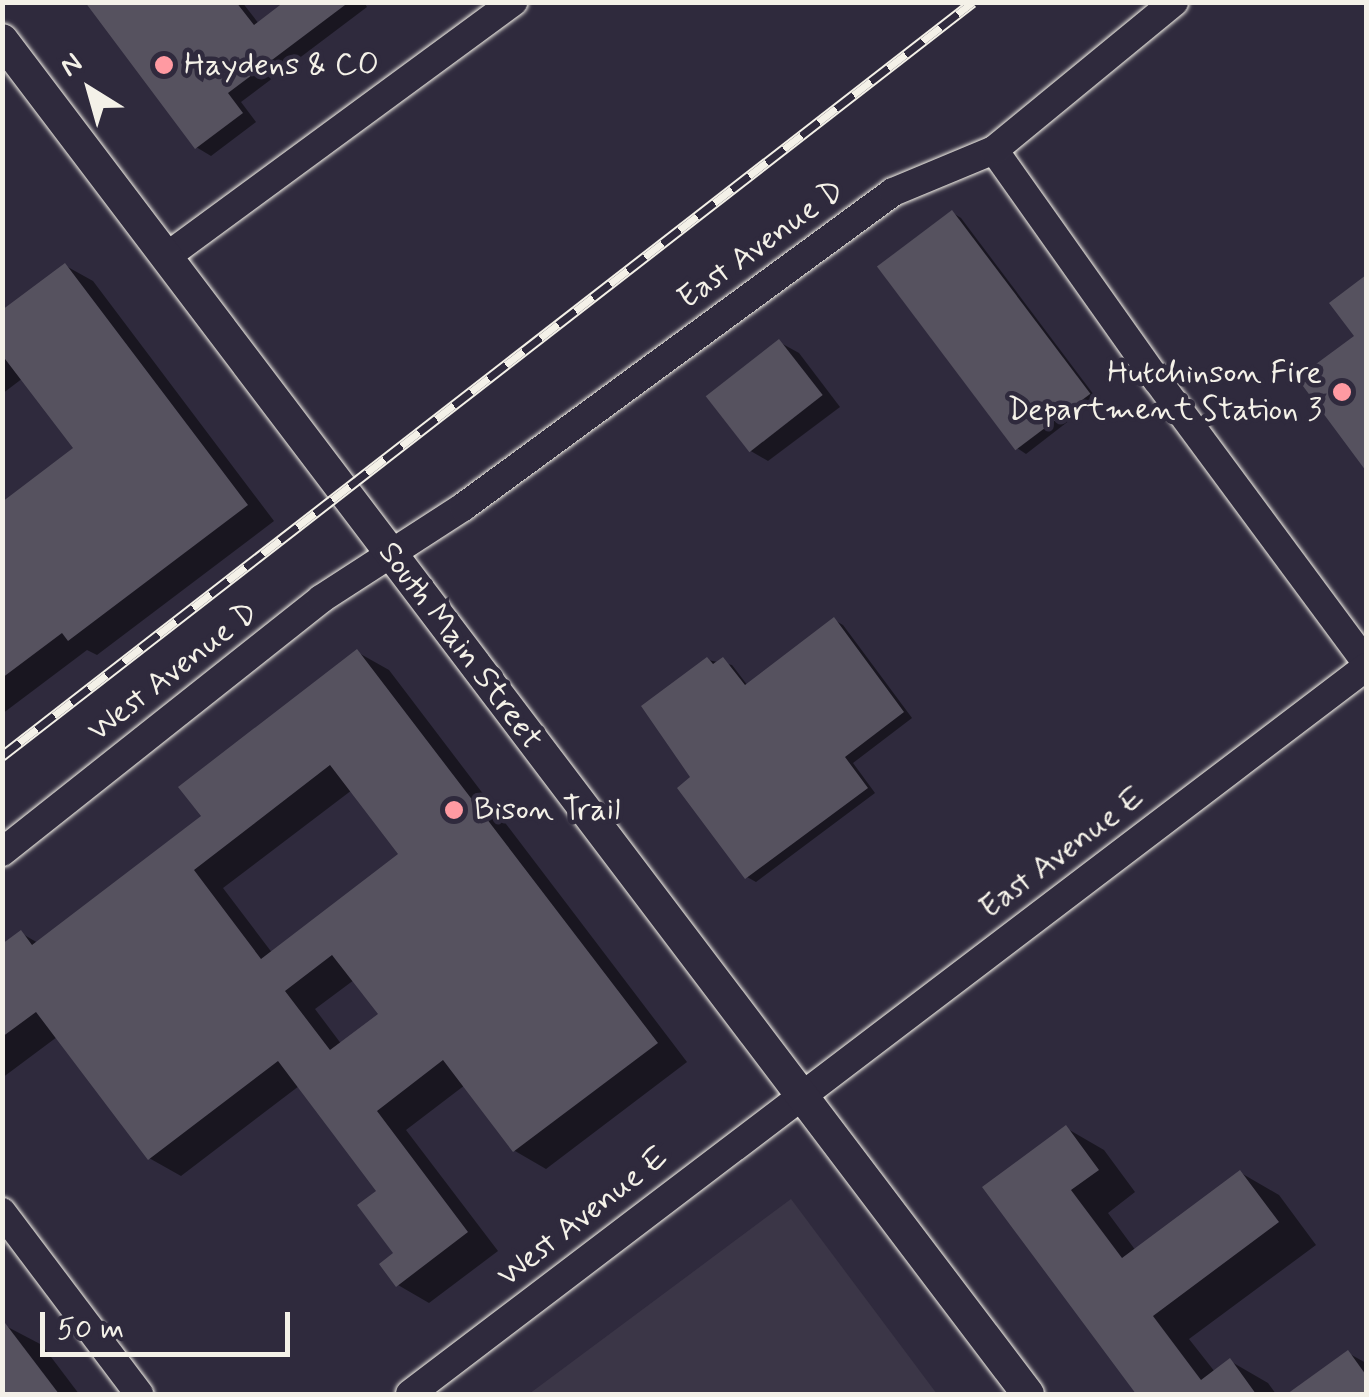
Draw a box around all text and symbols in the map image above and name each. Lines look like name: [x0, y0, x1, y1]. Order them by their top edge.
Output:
north arrow: [40, 40, 140, 140]
text: N: [53, 45, 90, 86]
place label: Haydens & CO: [184, 46, 379, 84]
marker: Haydens & CO: [153, 54, 175, 76]
street label: East Avenue D: [670, 172, 852, 318]
place label: Hutchinson Fire Department Station 3: [1010, 355, 1322, 430]
marker: Hutchinson Fire Department Station 3: [1331, 381, 1353, 403]
street label: South Main Street: [370, 535, 550, 757]
street label: West Avenue D: [80, 594, 266, 750]
street label: East Avenue E: [974, 780, 1150, 926]
place label: Bison Trail: [474, 791, 620, 829]
marker: Bison Trail: [443, 799, 465, 821]
street label: West Avenue E: [492, 1140, 674, 1294]
scale bar: [45, 1292, 295, 1354]
text: 50 m: [57, 1310, 124, 1349]

